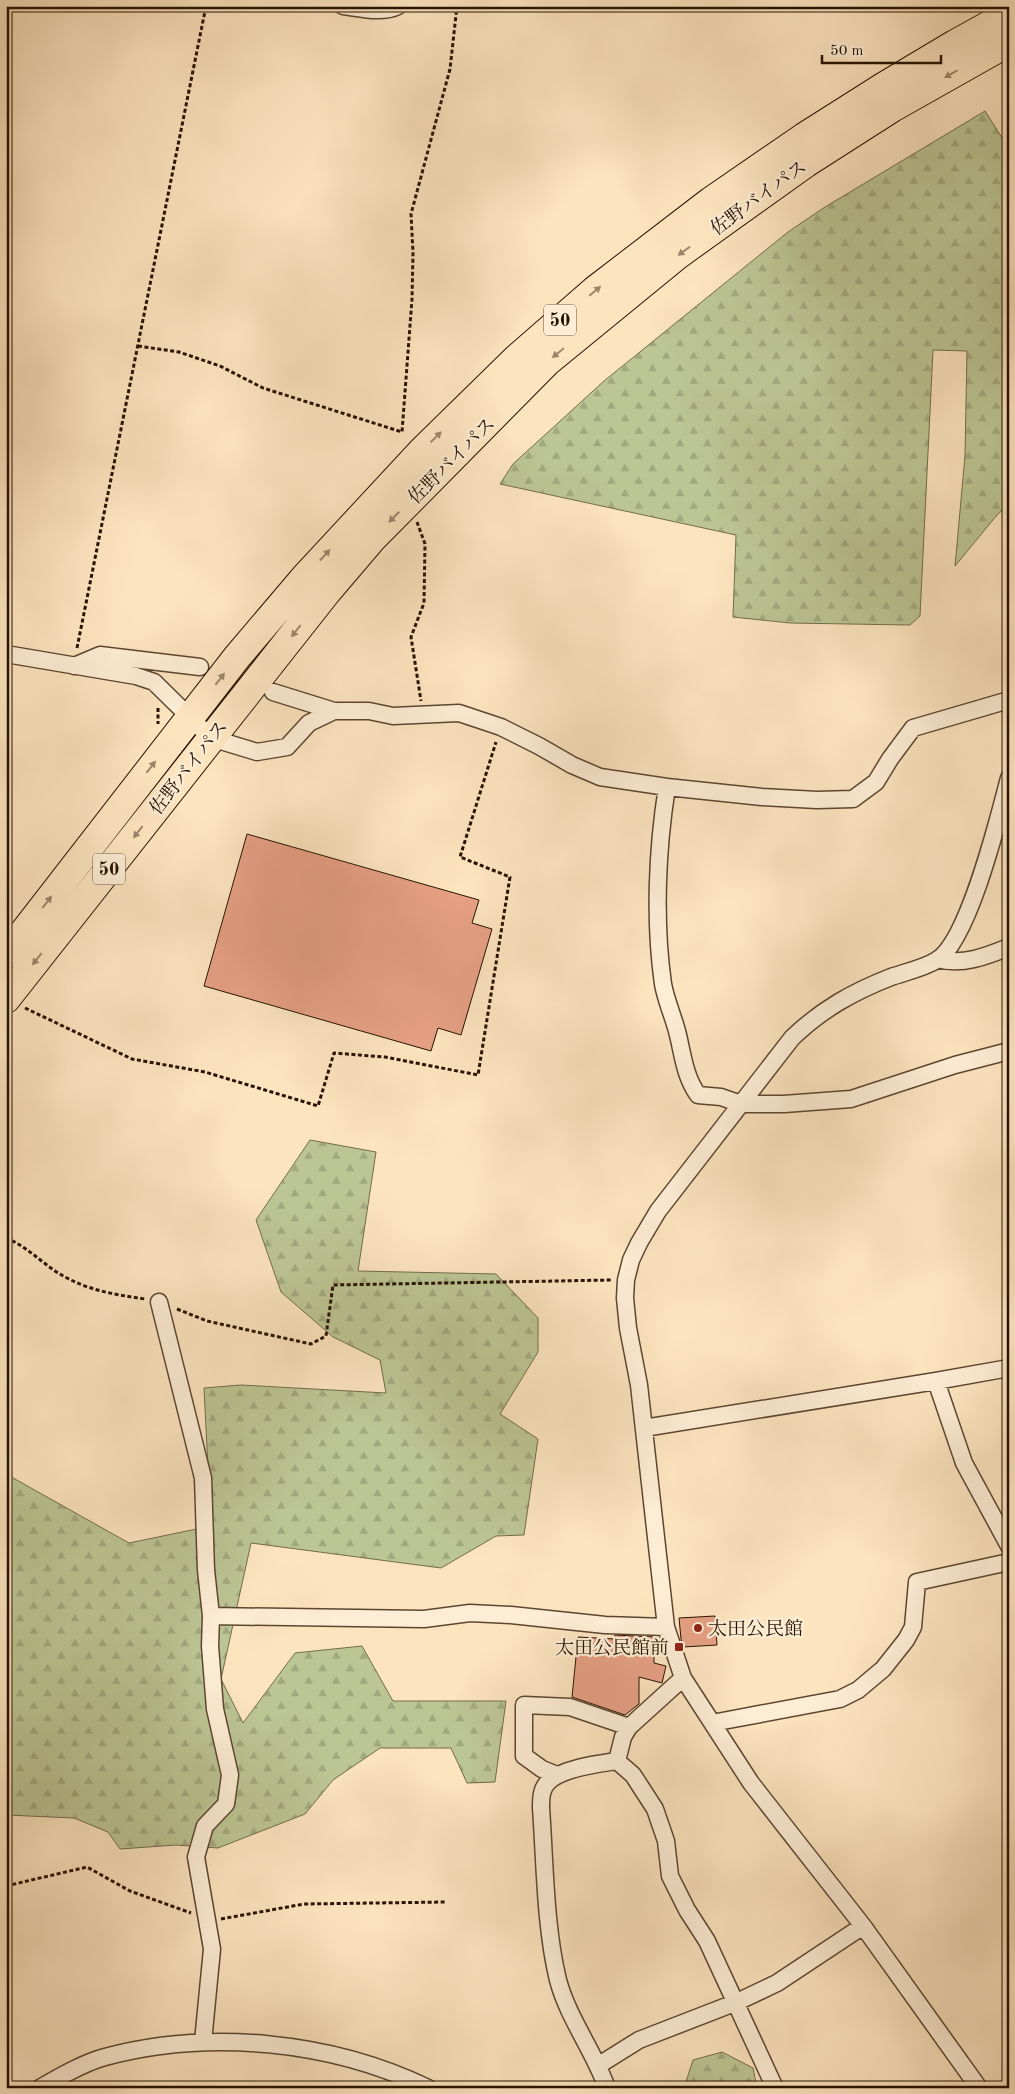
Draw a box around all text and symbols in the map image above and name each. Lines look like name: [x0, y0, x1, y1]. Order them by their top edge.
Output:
scale bar: [822, 32, 941, 64]
text: 50 m: [830, 44, 864, 59]
one-way arrow: [945, 70, 958, 79]
street label: 佐野バイパス: [707, 156, 811, 240]
one-way arrow: [678, 245, 691, 255]
one-way arrow: [588, 286, 601, 297]
road number: 50: [544, 304, 576, 336]
one-way arrow: [552, 347, 565, 358]
street label: 佐野バイパス: [404, 413, 500, 509]
one-way arrow: [430, 431, 442, 443]
one-way arrow: [388, 511, 400, 523]
one-way arrow: [320, 549, 331, 562]
one-way arrow: [291, 624, 302, 637]
one-way arrow: [214, 673, 225, 686]
street label: 佐野バイパス: [146, 717, 232, 819]
one-way arrow: [146, 761, 157, 774]
one-way arrow: [132, 825, 143, 838]
road number: 50: [93, 854, 125, 884]
one-way arrow: [41, 896, 52, 909]
one-way arrow: [32, 953, 43, 966]
place label: 太田公民館: [708, 1619, 803, 1640]
marker: 太田公民館: [692, 1622, 704, 1634]
place label: 太田公民館前: [555, 1638, 669, 1659]
marker: 太田公民館前: [673, 1641, 685, 1653]

